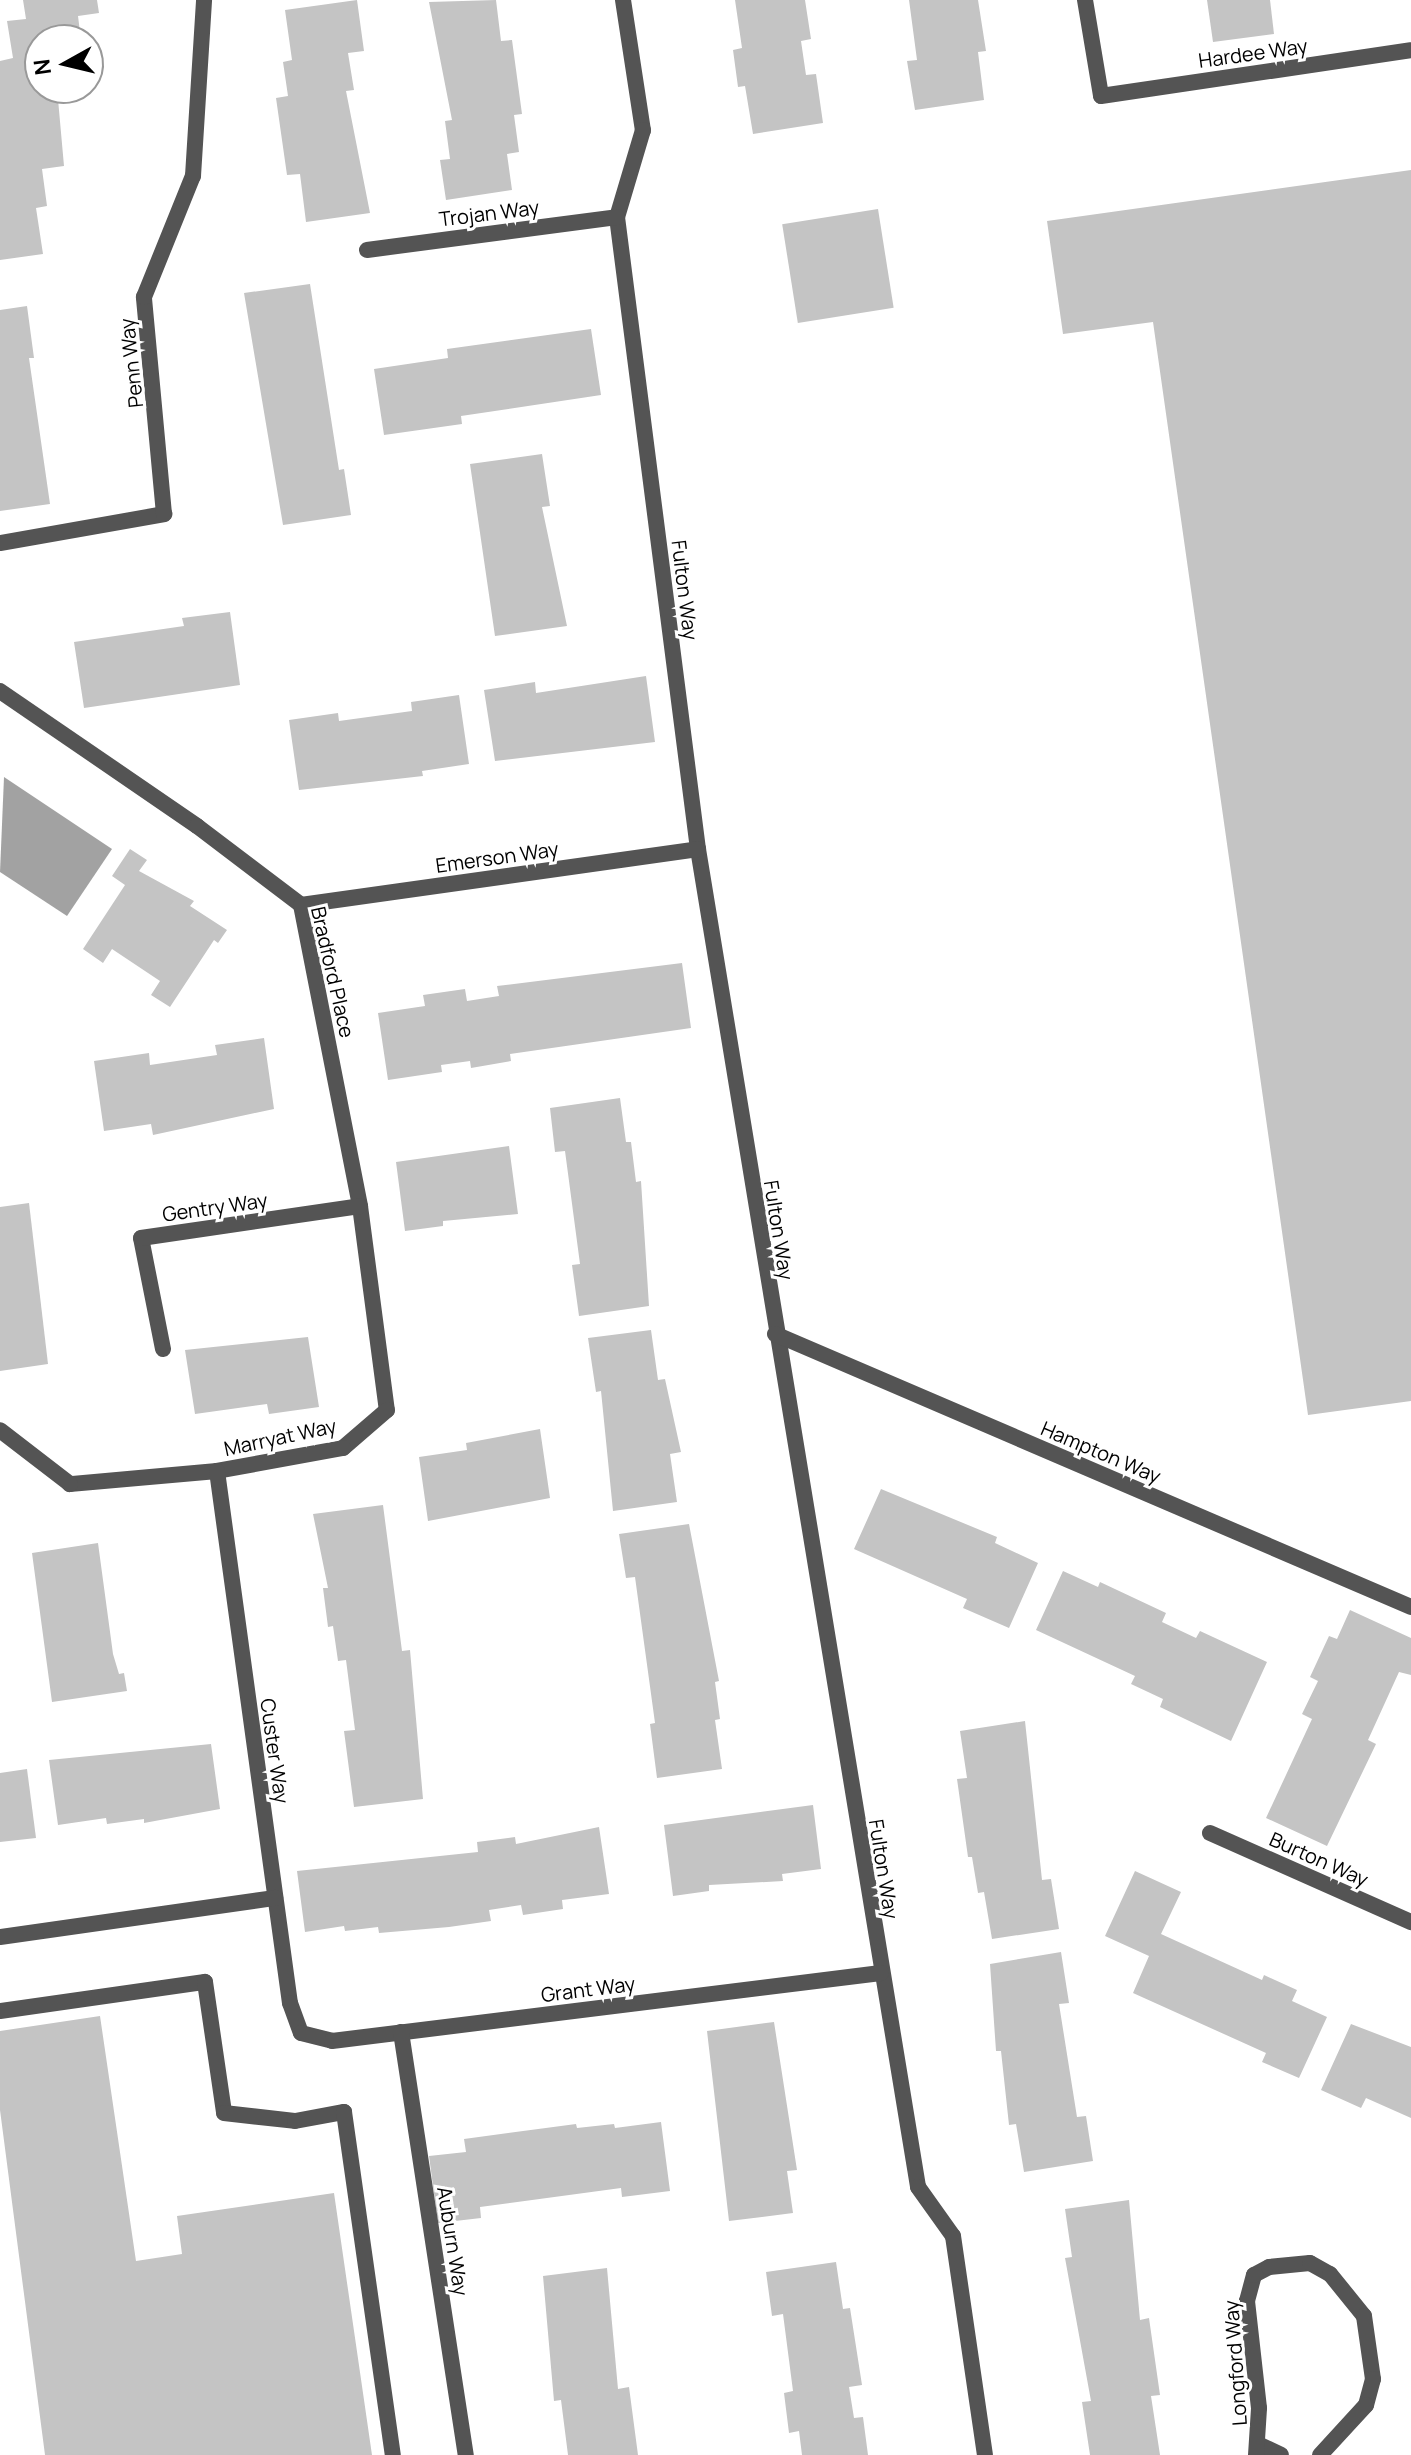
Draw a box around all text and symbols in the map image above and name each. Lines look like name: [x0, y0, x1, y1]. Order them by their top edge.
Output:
north arrow: [24, 24, 104, 104]
street label: Hardee Way: [1197, 33, 1309, 73]
text: N: [26, 57, 58, 77]
street label: Trojan Way: [438, 195, 540, 231]
street label: Penn Way: [114, 317, 148, 409]
street label: Fulton Way: [667, 539, 703, 641]
street label: Emerson Way: [434, 836, 560, 878]
street label: Bradford Place: [306, 904, 360, 1040]
street label: Fulton Way: [759, 1178, 799, 1282]
street label: Gentry Way: [161, 1188, 269, 1226]
street label: Marryat Way: [222, 1413, 338, 1461]
street label: Hampton Way: [1037, 1416, 1165, 1488]
street label: Custer Way: [256, 1697, 294, 1805]
street label: Fulton Way: [864, 1817, 904, 1921]
street label: Burton Way: [1266, 1827, 1372, 1891]
street label: Grant Way: [540, 1971, 636, 2007]
street label: Auburn Way: [433, 2185, 473, 2297]
street label: Longford Way: [1219, 2299, 1251, 2427]

